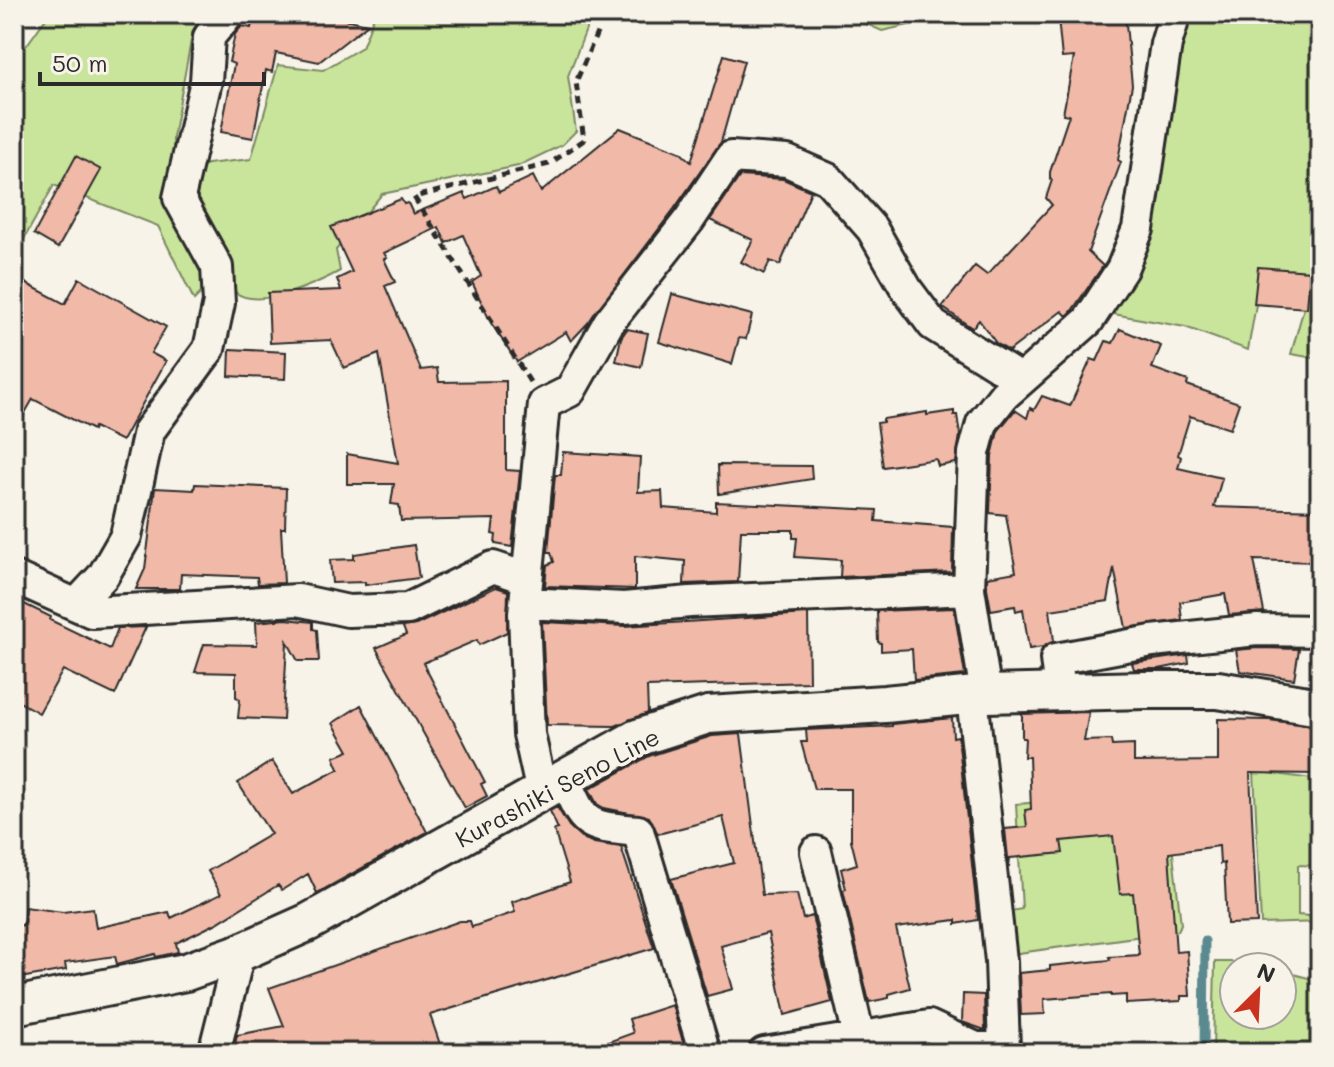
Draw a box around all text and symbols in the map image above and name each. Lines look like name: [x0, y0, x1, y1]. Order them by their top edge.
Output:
scale bar: [40, 36, 264, 86]
text: 50 m: [52, 47, 108, 78]
street label: Kurashiki Seno Line: [450, 720, 664, 854]
north arrow: [1218, 951, 1298, 1031]
text: N: [1253, 956, 1280, 989]

